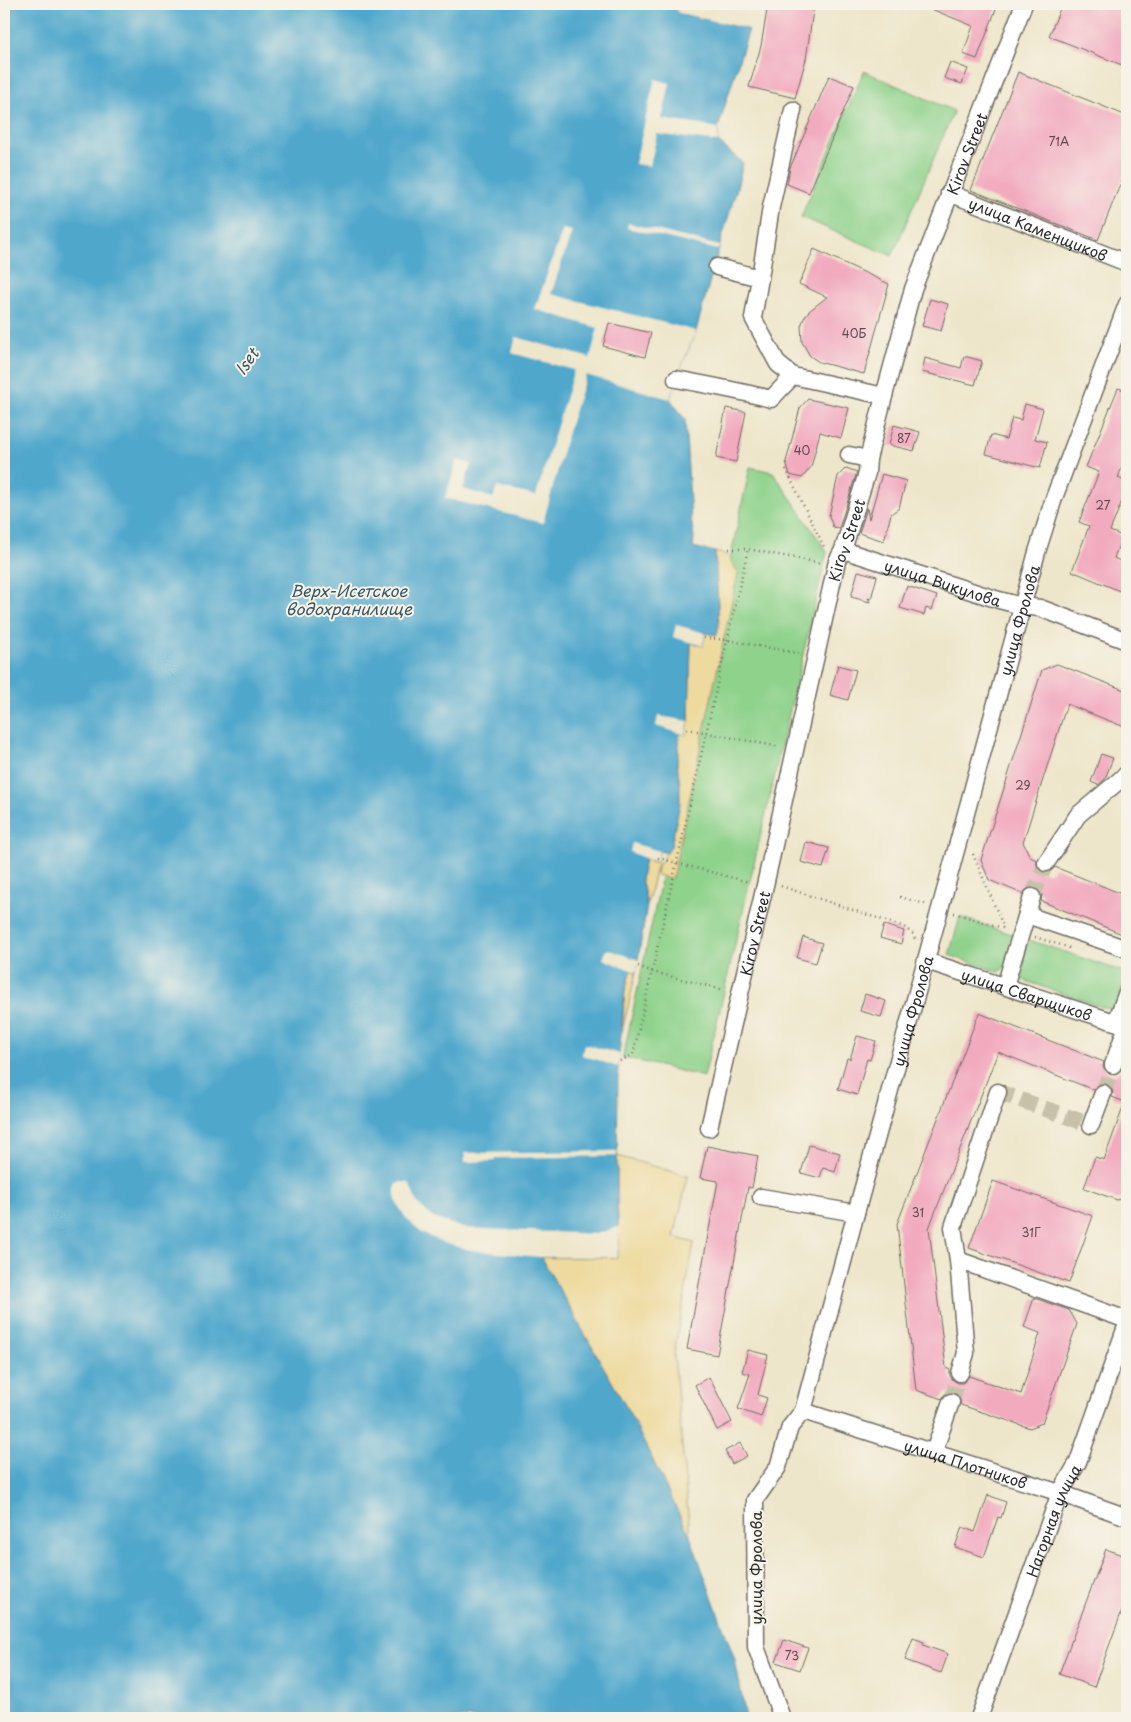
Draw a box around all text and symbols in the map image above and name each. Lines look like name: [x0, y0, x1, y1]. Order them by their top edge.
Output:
street label: Kirov Street: [939, 109, 992, 198]
house number: 71А: [1049, 132, 1069, 150]
street label: улица Каменщиков: [966, 191, 1111, 266]
house number: 40Б: [842, 324, 866, 342]
water label: Iset: [228, 341, 265, 379]
house number: 87: [897, 429, 911, 447]
house number: 40: [794, 441, 811, 459]
street label: Kirov Street: [821, 496, 870, 584]
house number: 27: [1096, 496, 1111, 514]
street label: улица Викулова: [882, 553, 1005, 612]
street label: улица Фролова: [993, 562, 1045, 678]
water label: Верх-Исетское водохранилище: [286, 578, 413, 620]
house number: 29: [1015, 776, 1031, 794]
street label: Kirov Street: [733, 888, 775, 978]
street label: улица Фролова: [886, 952, 938, 1069]
street label: улица Сварщиков: [959, 962, 1096, 1026]
house number: 31: [912, 1203, 924, 1221]
house number: 31Г: [1021, 1223, 1041, 1241]
street label: улица Плотников: [901, 1433, 1031, 1494]
street label: Нагорная улица: [1019, 1459, 1086, 1580]
street label: улица Фролова: [744, 1511, 767, 1625]
house number: 73: [785, 1646, 799, 1664]

